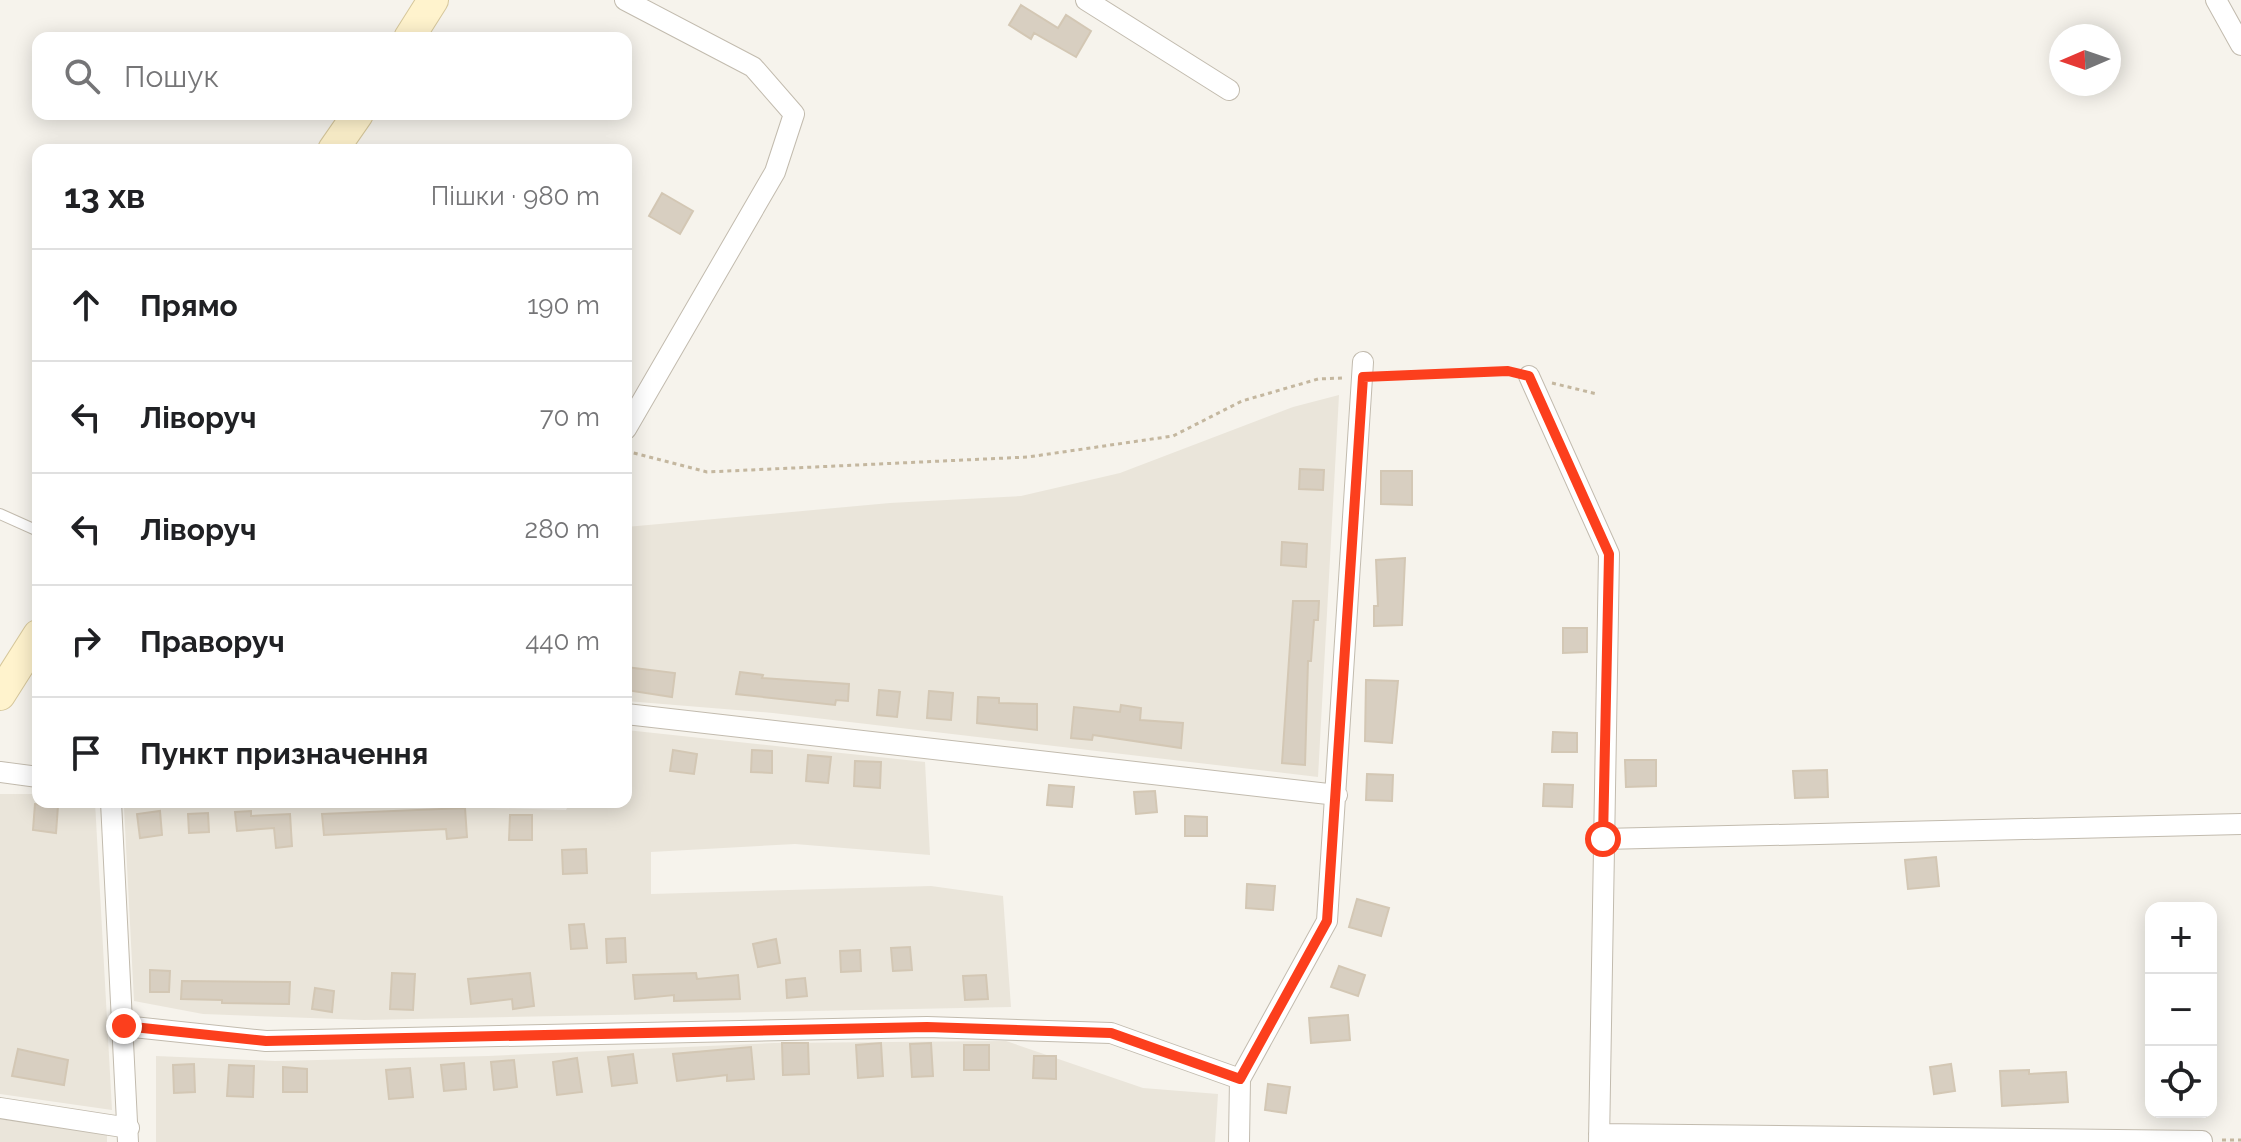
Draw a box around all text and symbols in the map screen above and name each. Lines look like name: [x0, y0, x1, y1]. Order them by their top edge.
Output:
north arrow: [2049, 24, 2121, 96]
search box: [32, 32, 632, 120]
icon: search: [60, 54, 104, 98]
text: Пошук: [124, 59, 219, 94]
text: 13 хв: [64, 176, 145, 216]
text: Пішки · 980 m: [431, 181, 600, 211]
icon: ahead: [64, 283, 108, 327]
text: Прямо: [140, 288, 238, 323]
text: 190 m: [527, 290, 600, 320]
icon: left: [64, 395, 108, 439]
text: Ліворуч: [140, 400, 256, 435]
text: 70 m: [540, 402, 600, 432]
icon: left: [64, 507, 108, 551]
text: Ліворуч: [140, 512, 256, 547]
text: 280 m: [525, 514, 600, 544]
icon: right: [64, 619, 108, 663]
text: Праворуч: [140, 624, 285, 659]
text: 440 m: [525, 626, 600, 656]
icon: arrive: [64, 731, 108, 775]
text: Пункт призначення: [140, 736, 428, 771]
route start: [1585, 821, 1621, 857]
map controls: [2145, 902, 2217, 1118]
button: +: [2145, 902, 2217, 974]
button: −: [2145, 974, 2217, 1046]
route end: [106, 1008, 142, 1044]
button: locate: [2145, 1046, 2217, 1118]

